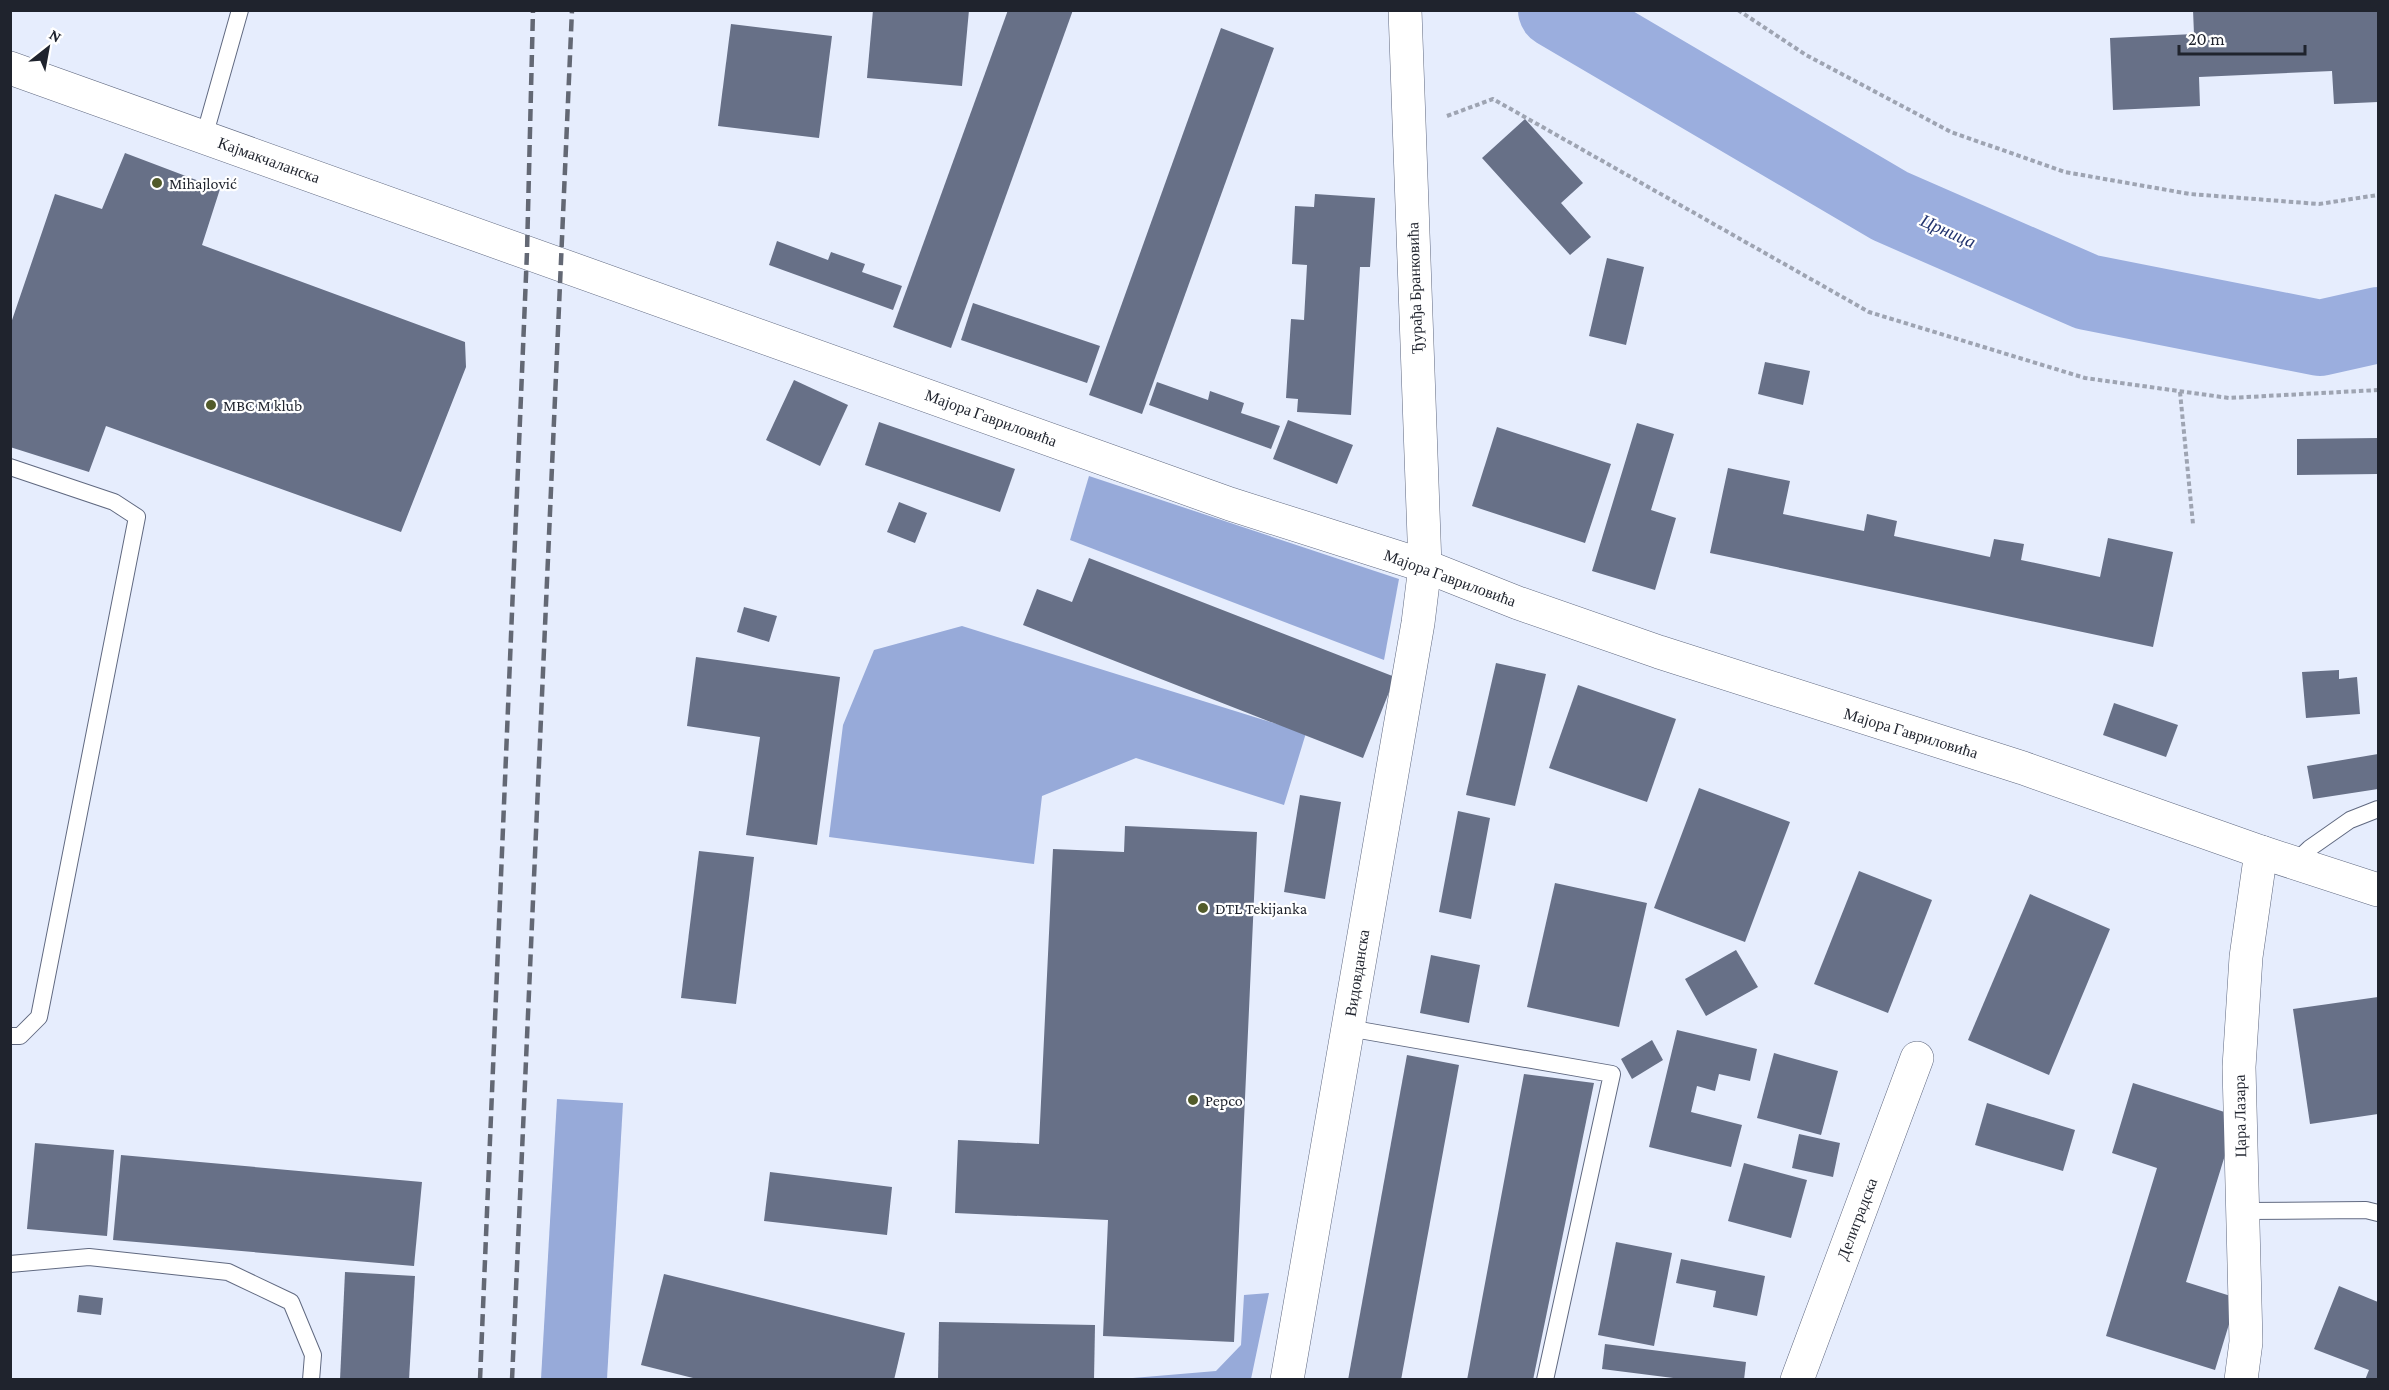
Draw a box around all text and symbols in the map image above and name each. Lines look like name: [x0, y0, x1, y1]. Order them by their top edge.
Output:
north arrow: [18, 18, 78, 78]
scale bar: [2179, 18, 2305, 56]
text: N: [46, 25, 65, 46]
text: 20 m: [2188, 29, 2225, 49]
street label: Кајмакчаланска: [215, 134, 322, 187]
place label: Mihajlović: [169, 175, 237, 193]
marker: Mihajlović: [150, 176, 164, 190]
water label: Црница: [1916, 210, 1979, 252]
street label: Ђурађа Бранковића: [1404, 222, 1427, 354]
street label: Мајора Гавриловића: [922, 386, 1059, 451]
place label: MBC M klub: [223, 397, 302, 414]
marker: MBC M klub: [204, 398, 218, 412]
street label: Мајора Гавриловића: [1381, 546, 1518, 611]
street label: Мајора Гавриловића: [1842, 705, 1980, 762]
place label: DTL Tekijanka: [1215, 900, 1308, 918]
marker: DTL Tekijanka: [1196, 901, 1210, 915]
street label: Видовданска: [1342, 928, 1373, 1018]
street label: Цара Лазара: [2231, 1074, 2250, 1158]
place label: Pepco: [1205, 1092, 1243, 1110]
marker: Pepco: [1186, 1093, 1200, 1107]
street label: Делиградска: [1834, 1176, 1881, 1263]

